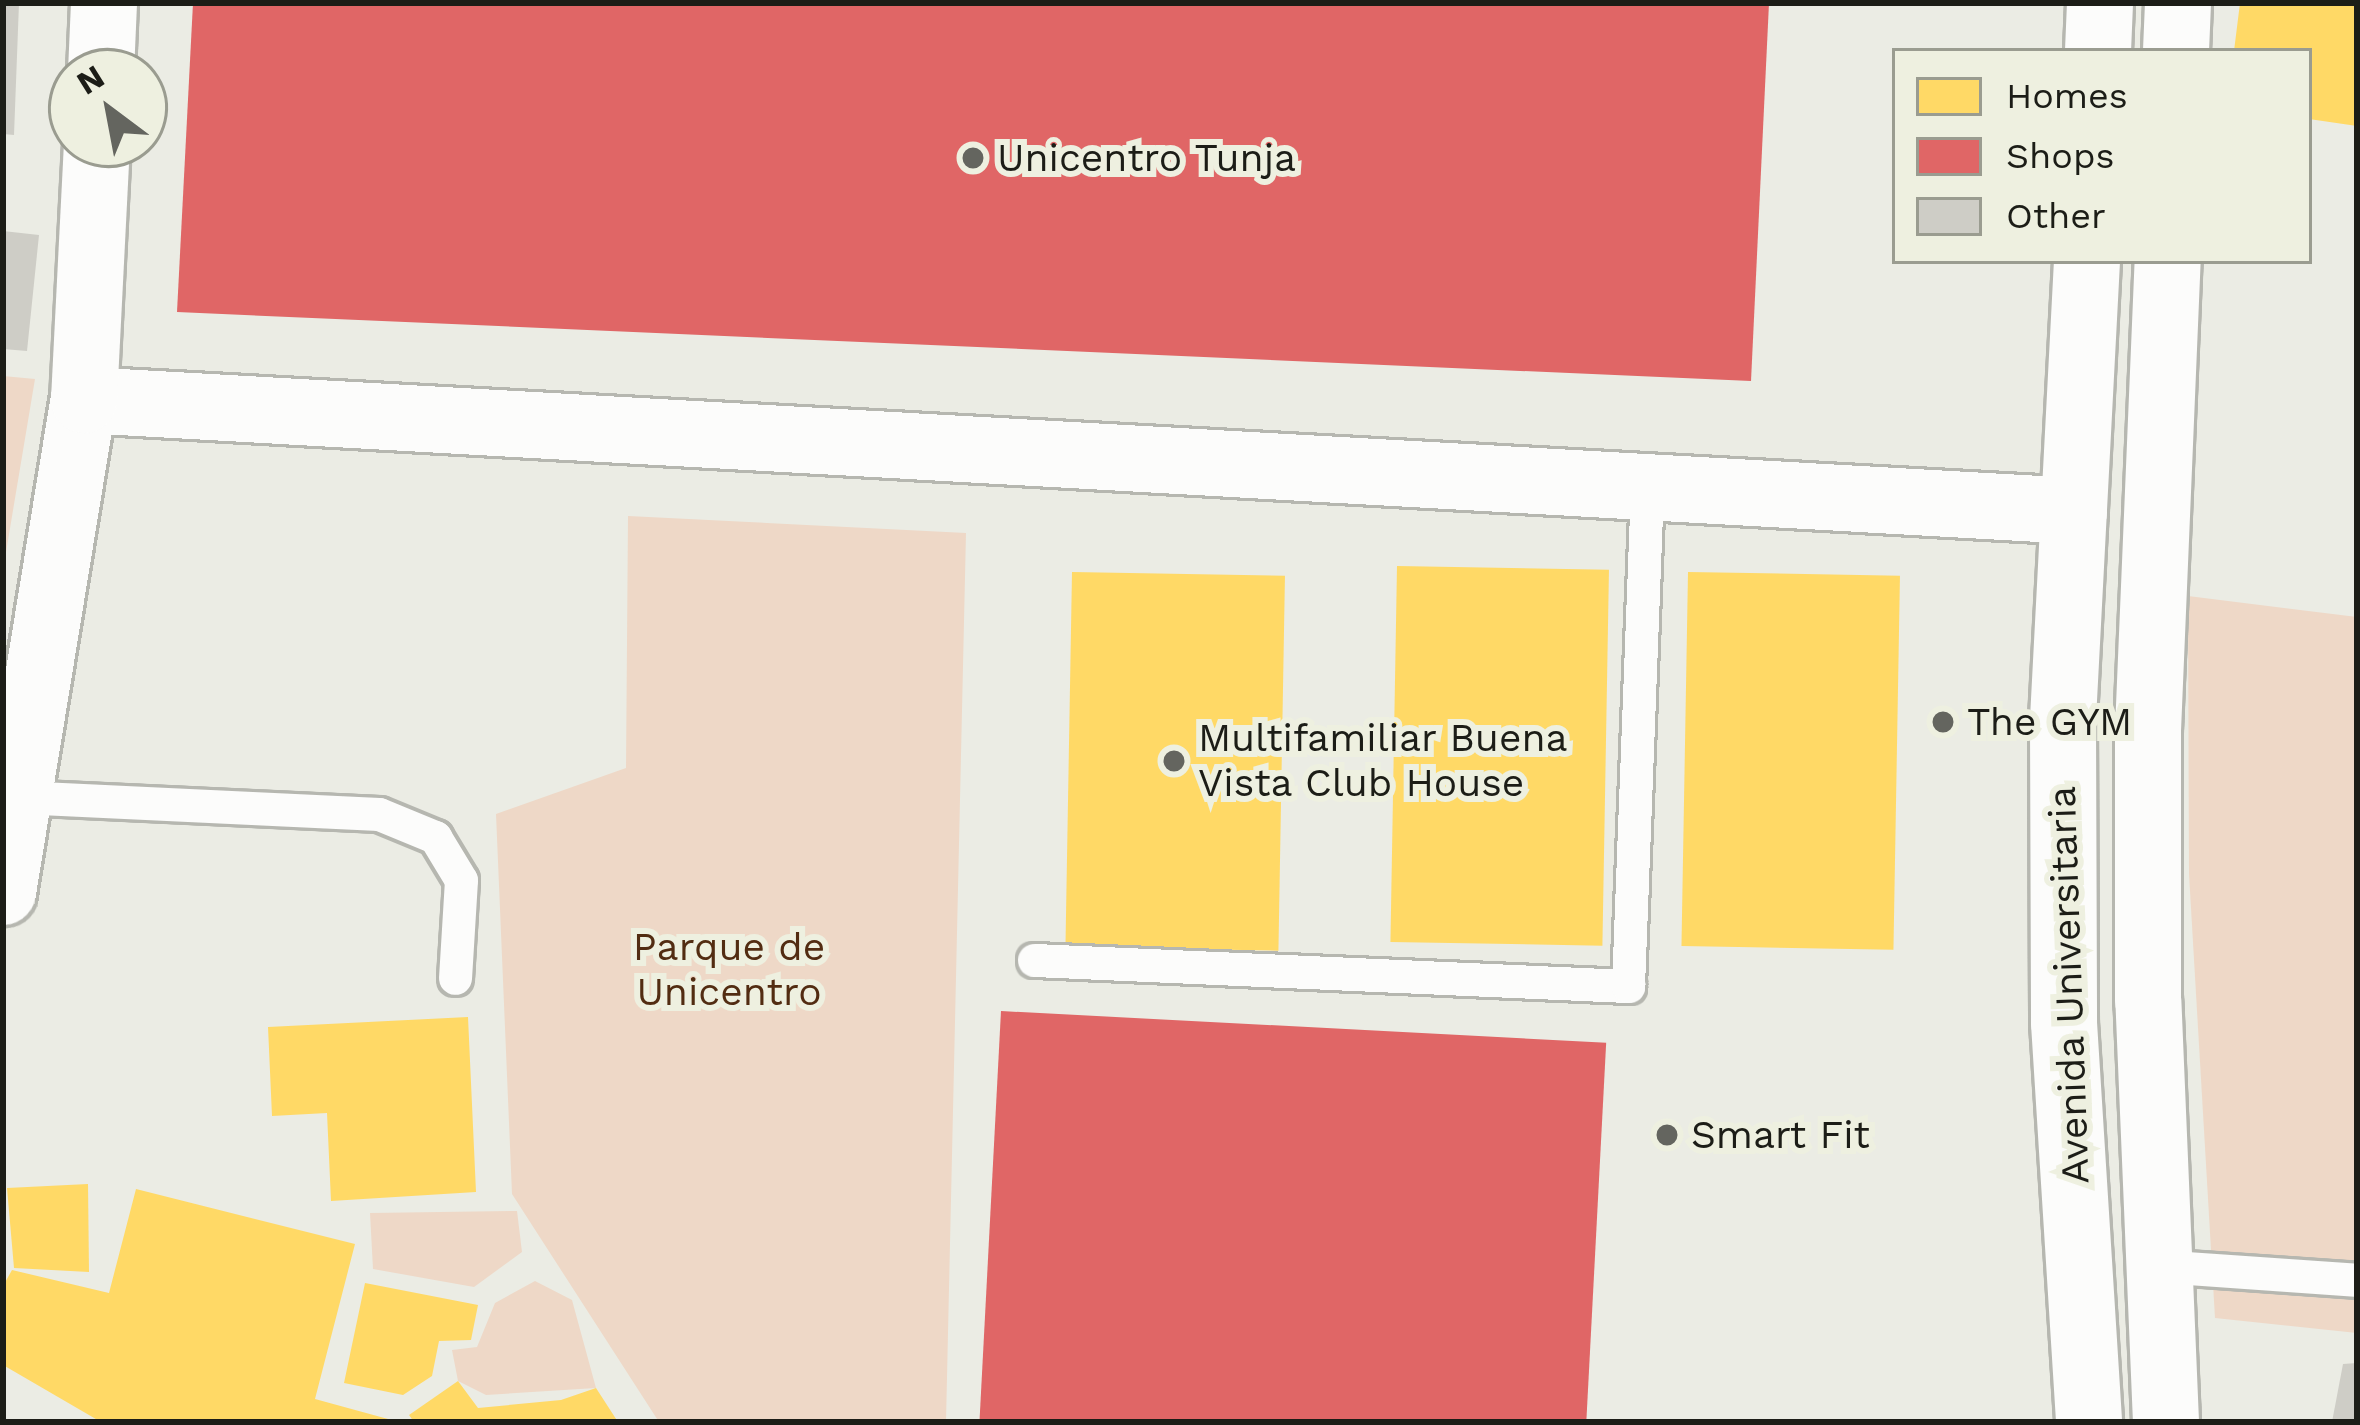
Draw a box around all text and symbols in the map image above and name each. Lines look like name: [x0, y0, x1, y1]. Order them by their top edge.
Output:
north arrow: [48, 48, 168, 168]
legend: [1892, 48, 2312, 264]
text: N: [70, 57, 111, 103]
text: Homes: [2006, 75, 2128, 117]
place label: Unicentro Tunja: [997, 135, 1297, 181]
text: Shops: [2006, 135, 2115, 177]
marker: Unicentro Tunja: [960, 145, 986, 171]
text: Other: [2006, 195, 2106, 237]
place label: The GYM: [1967, 699, 2132, 745]
marker: The GYM: [1930, 709, 1956, 735]
place label: Multifamiliar Buena Vista Club House: [1198, 716, 1569, 807]
marker: Multifamiliar Buena Vista Club House: [1161, 748, 1187, 774]
street label: Avenida Universitaria: [2039, 785, 2099, 1185]
park label: Parque de Unicentro: [633, 925, 825, 1016]
place label: Smart Fit: [1691, 1112, 1870, 1158]
marker: Smart Fit: [1654, 1122, 1680, 1148]

